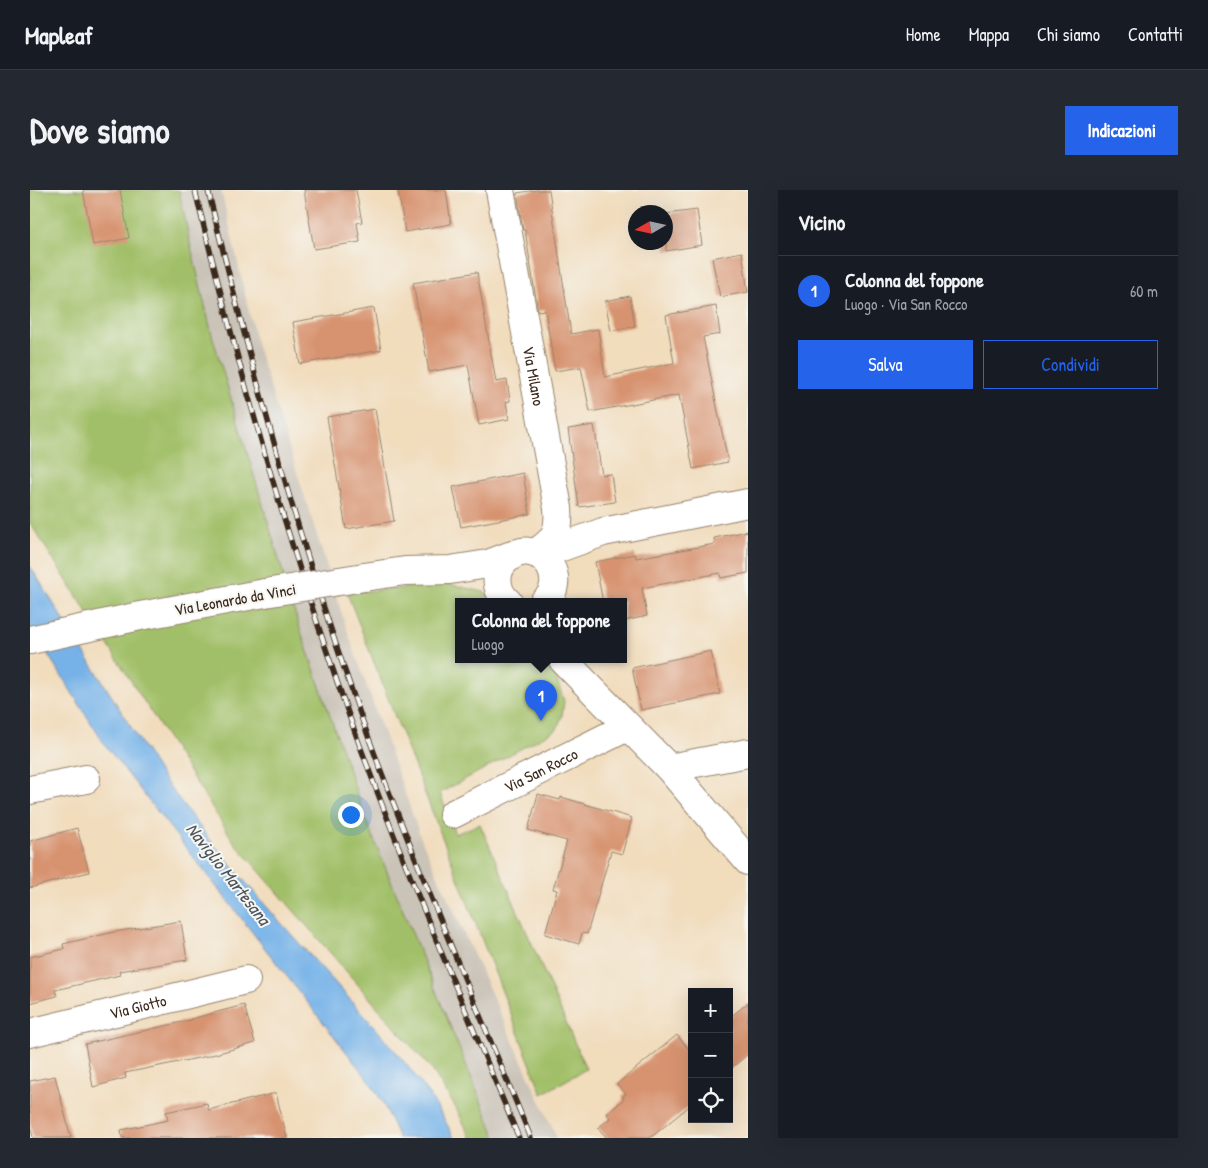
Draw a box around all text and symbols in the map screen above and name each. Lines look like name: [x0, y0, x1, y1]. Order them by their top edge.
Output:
text: Mapleaf: [25, 19, 93, 51]
text: Home: [906, 22, 941, 47]
text: Mappa: [969, 22, 1009, 47]
text: Chi siamo: [1037, 22, 1100, 47]
text: Contatti: [1128, 22, 1183, 47]
button: Indicazioni: [1065, 106, 1178, 155]
text: Dove siamo: [30, 107, 170, 154]
north arrow: [628, 205, 673, 250]
text: Vicino: [798, 208, 845, 237]
text: Colonna del foppone: [845, 267, 984, 293]
text: 1: [811, 280, 817, 302]
text: 60 m: [1130, 280, 1158, 302]
text: Luogo · Via San Rocco: [845, 293, 968, 315]
button: Salva: [798, 340, 973, 389]
button: Condividi: [983, 340, 1158, 389]
street label: Via Milano: [518, 344, 550, 408]
street label: Via Leonardo da Vinci: [172, 577, 298, 621]
popup: [455, 598, 627, 663]
text: Colonna del foppone: [472, 607, 610, 633]
text: Luogo: [472, 633, 504, 655]
pin: 1: [525, 680, 557, 721]
street label: Via San Rocco: [500, 742, 582, 798]
your location: [338, 802, 364, 828]
water label: Naviglio Martesana: [181, 817, 277, 932]
map controls: [688, 988, 733, 1123]
button: +: [688, 988, 733, 1033]
street label: Via Giotto: [107, 989, 169, 1024]
button: −: [688, 1033, 733, 1078]
button: locate: [688, 1078, 733, 1123]

